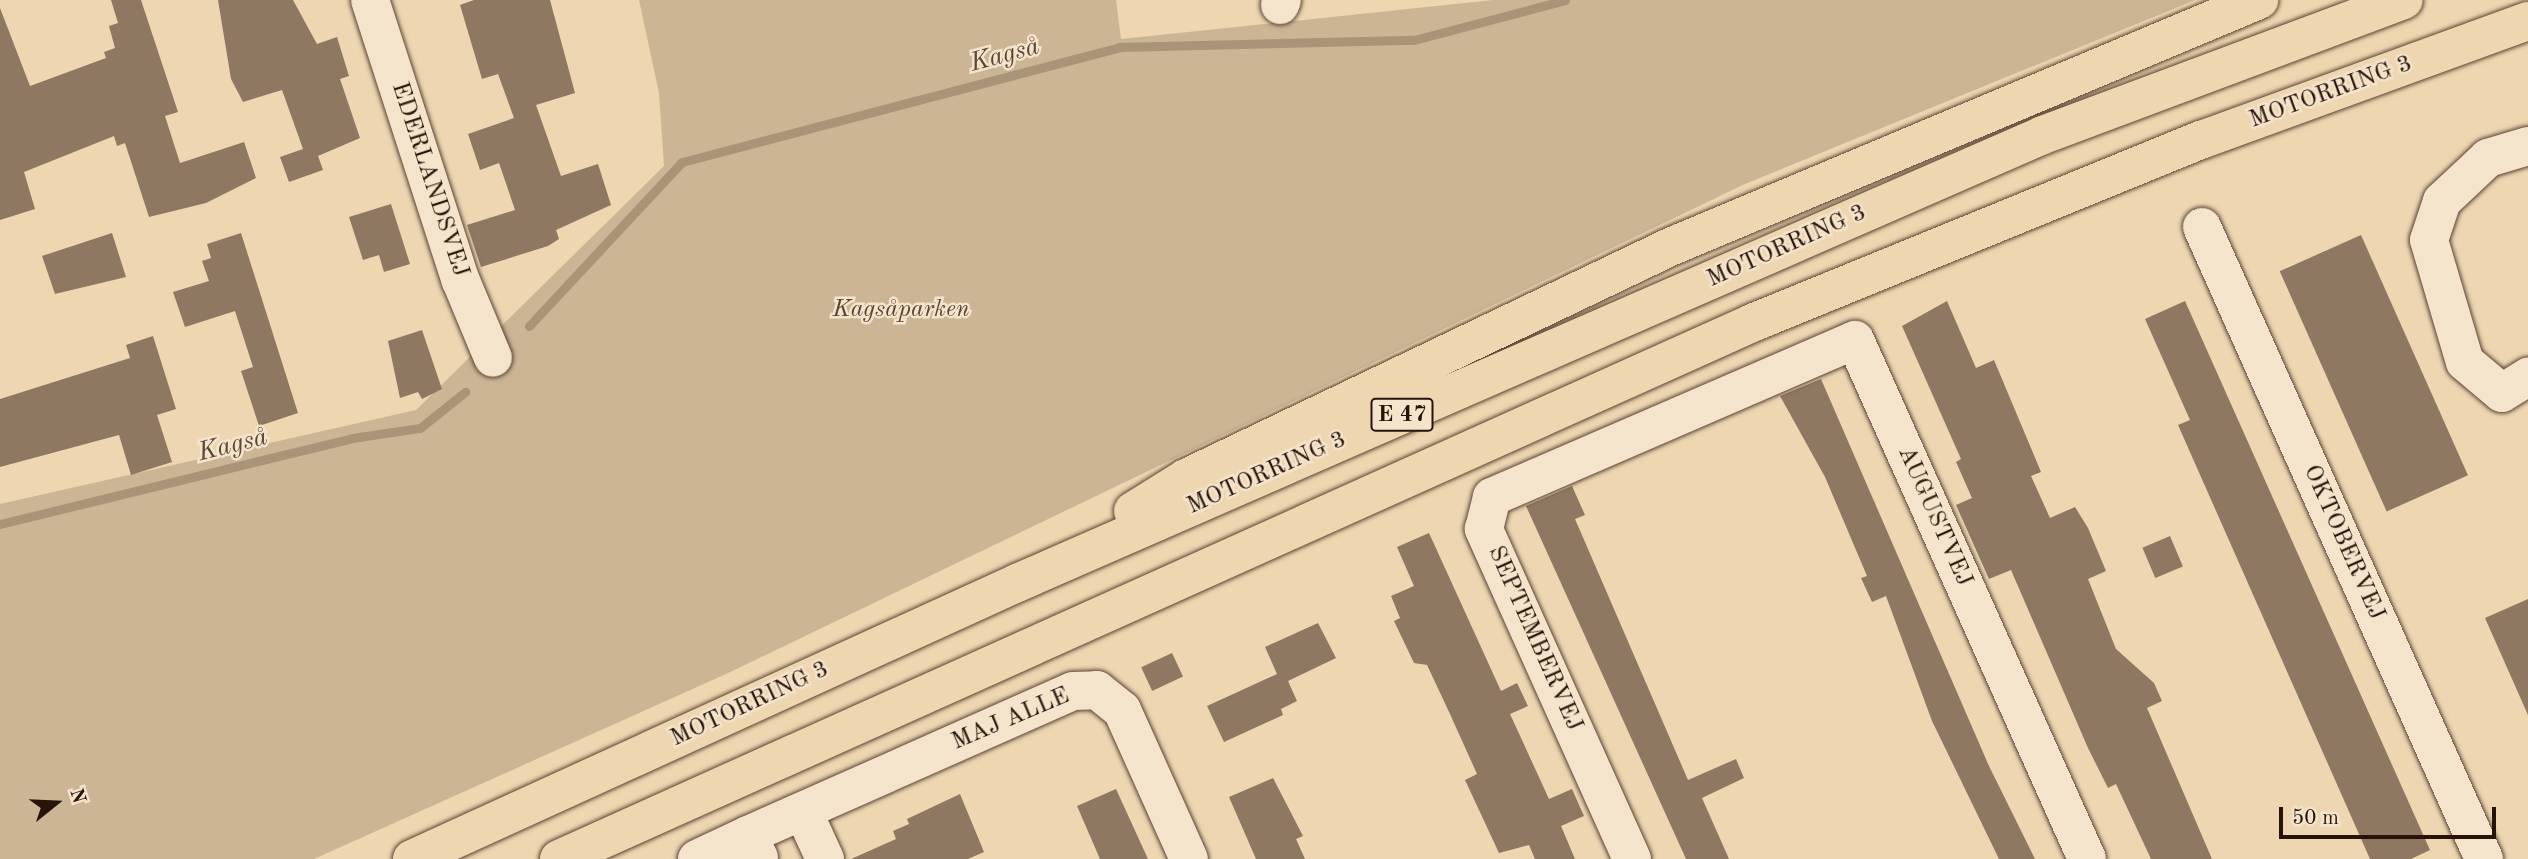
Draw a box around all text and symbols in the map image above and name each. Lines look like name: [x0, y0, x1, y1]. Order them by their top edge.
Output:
water label: Kagså: [967, 32, 1043, 80]
street label: MOTORRING 3: [2246, 50, 2416, 136]
street label: EDERLANDSVEJ: [384, 79, 474, 281]
street label: MOTORRING 3: [1703, 199, 1871, 295]
park label: Kagsåparken: [833, 297, 969, 325]
road number: E 47: [1370, 396, 1434, 434]
water label: Kagså: [195, 422, 271, 470]
street label: MOTORRING 3: [1183, 426, 1351, 522]
street label: AUGUSTVEJ: [1890, 442, 1978, 592]
street label: OKTOBERVEJ: [2296, 461, 2390, 625]
street label: SEPTEMBERVEJ: [1480, 542, 1588, 736]
street label: MOTORRING 3: [666, 656, 834, 754]
street label: MAJ ALLE: [948, 682, 1074, 758]
north arrow: [21, 768, 91, 838]
text: N: [65, 787, 88, 806]
scale bar: [2283, 792, 2500, 836]
text: 50 m: [2292, 808, 2339, 829]

